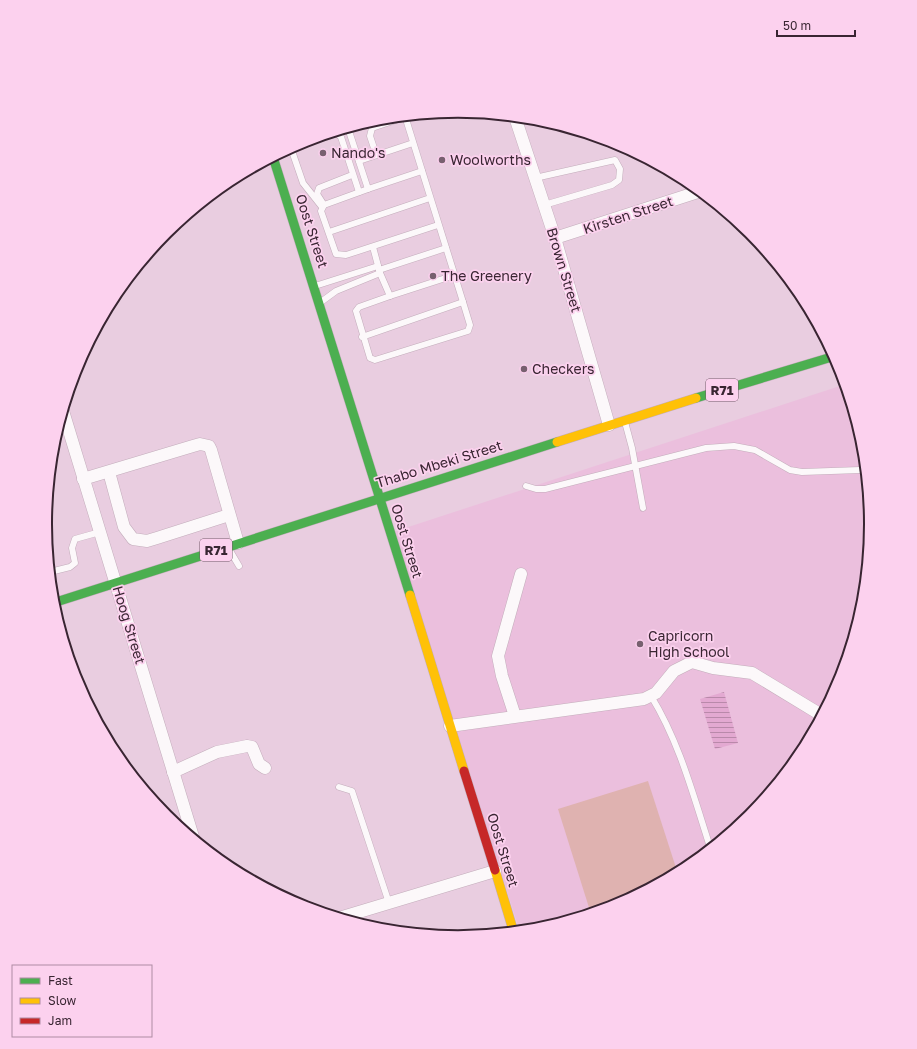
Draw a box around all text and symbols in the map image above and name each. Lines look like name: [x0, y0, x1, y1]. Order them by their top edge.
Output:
scale bar: [777, 12, 855, 38]
text: 50 m: [783, 18, 811, 33]
place label: Nando's: [331, 144, 386, 161]
marker: Nando's: [318, 148, 328, 158]
place label: Woolworths: [450, 151, 531, 168]
marker: Woolworths: [437, 155, 447, 165]
street label: Oost Street: [293, 192, 332, 270]
street label: Kirsten Street: [581, 192, 675, 237]
street label: Brown Street: [544, 225, 585, 314]
place label: The Greenery: [441, 267, 532, 284]
marker: The Greenery: [428, 271, 438, 281]
place label: Checkers: [532, 360, 595, 377]
marker: Checkers: [519, 364, 529, 374]
road number: R71: [706, 379, 738, 401]
street label: Thabo Mbeki Street: [374, 436, 504, 491]
street label: Oost Street: [388, 502, 427, 580]
road number: R71: [200, 539, 232, 561]
street label: Hoog Street: [110, 584, 149, 666]
place label: Capricorn High School: [648, 627, 730, 660]
marker: Capricorn High School: [635, 639, 645, 649]
street label: Oost Street: [484, 811, 523, 889]
legend: [12, 965, 152, 1037]
text: Fast: [48, 973, 73, 988]
text: Slow: [48, 993, 76, 1008]
text: Jam: [48, 1013, 72, 1028]

